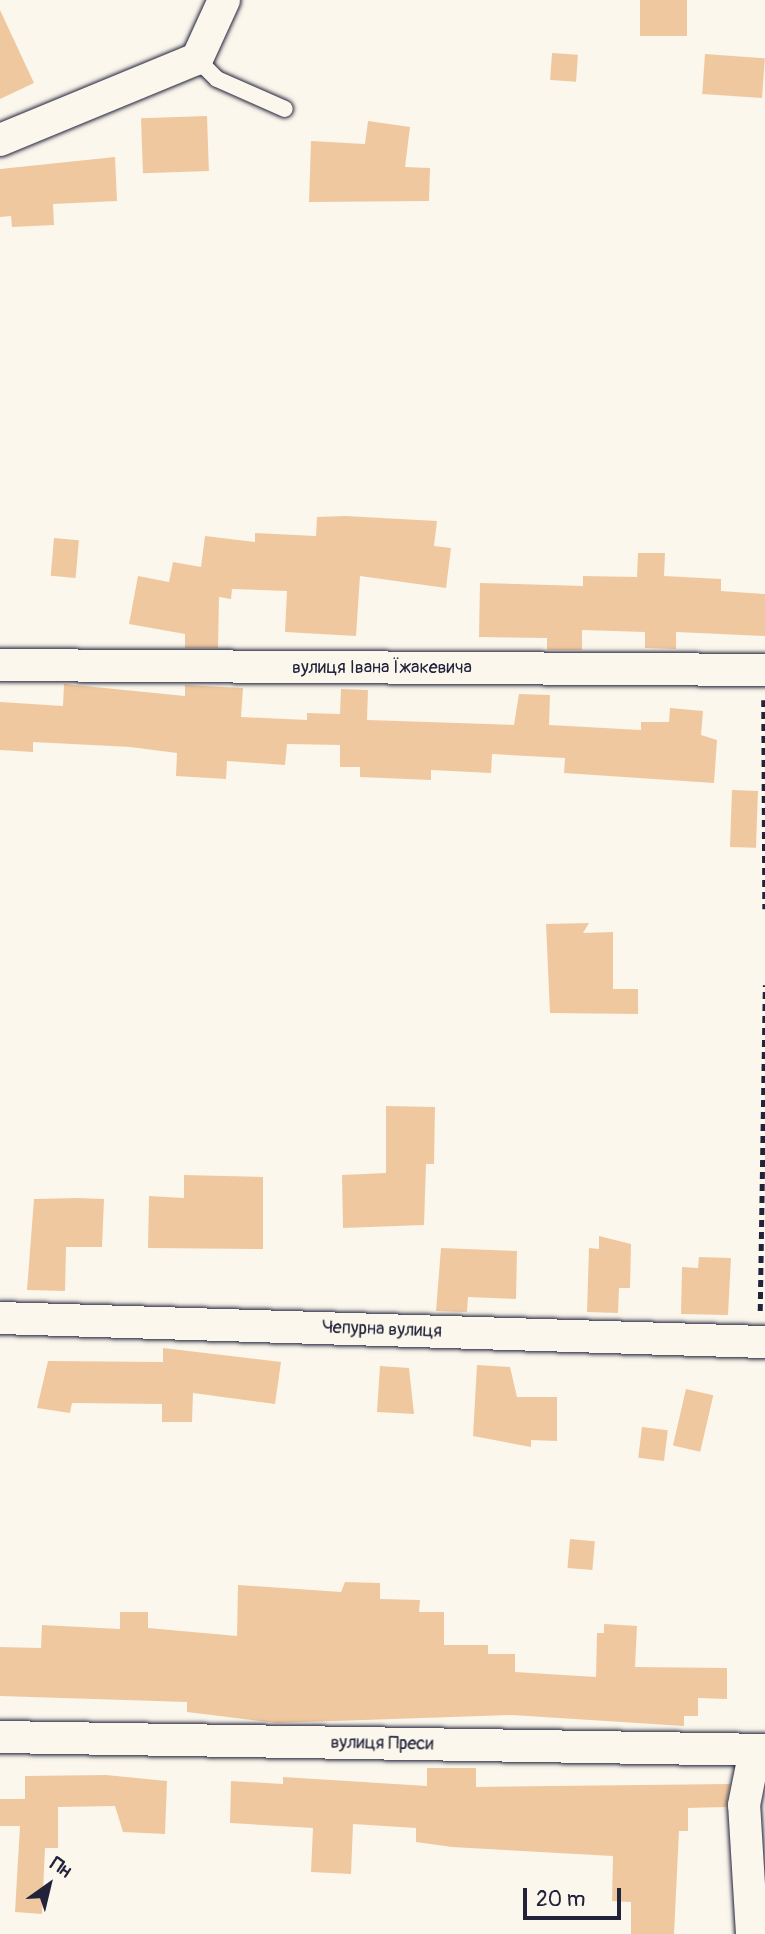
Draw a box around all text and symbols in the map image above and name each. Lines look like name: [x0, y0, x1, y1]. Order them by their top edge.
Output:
street label: вулиця Івана Їжакевича: [292, 657, 472, 679]
street label: Чепурна вулиця: [322, 1317, 442, 1343]
street label: вулиця Преси: [330, 1732, 434, 1756]
north arrow: [14, 1850, 84, 1920]
text: Пн: [45, 1852, 76, 1883]
scale bar: [527, 1874, 625, 1918]
text: 20 m: [536, 1886, 585, 1913]

